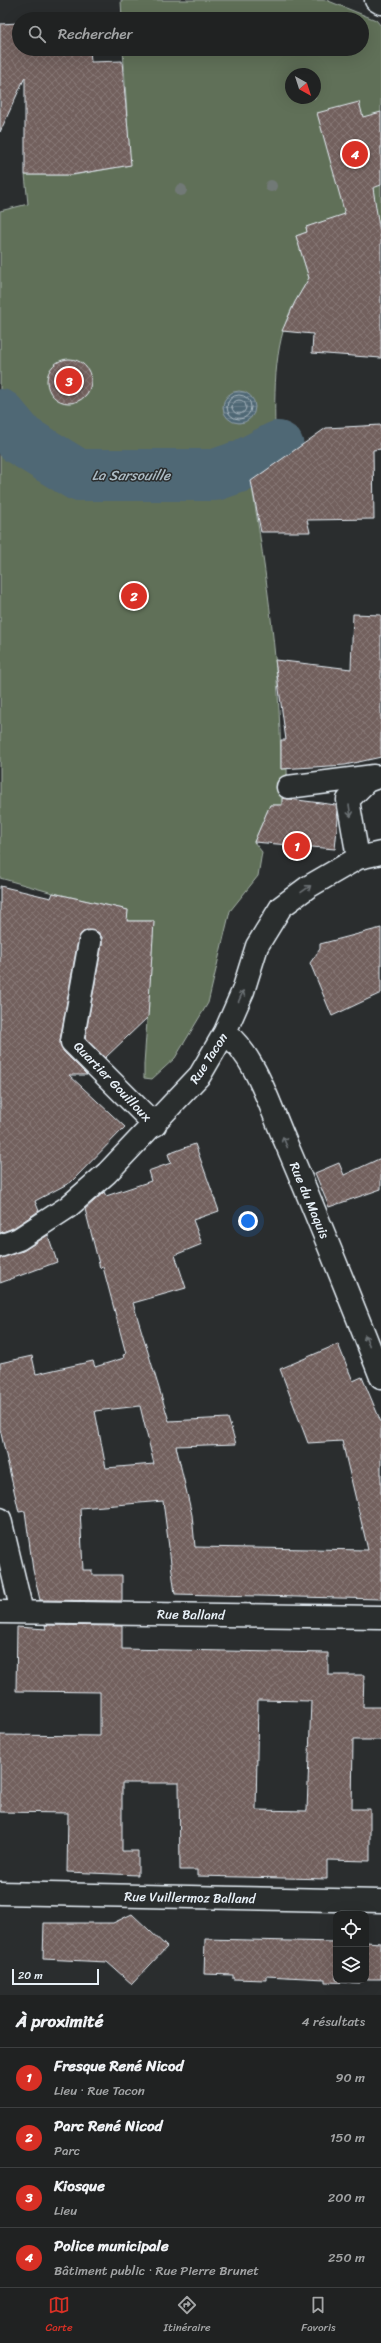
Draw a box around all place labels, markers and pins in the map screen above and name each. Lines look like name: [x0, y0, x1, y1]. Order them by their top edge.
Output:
pin: 4: [342, 139, 368, 169]
pin: 3: [56, 366, 82, 396]
pin: 2: [121, 581, 147, 611]
pin: 1: [284, 831, 310, 861]

